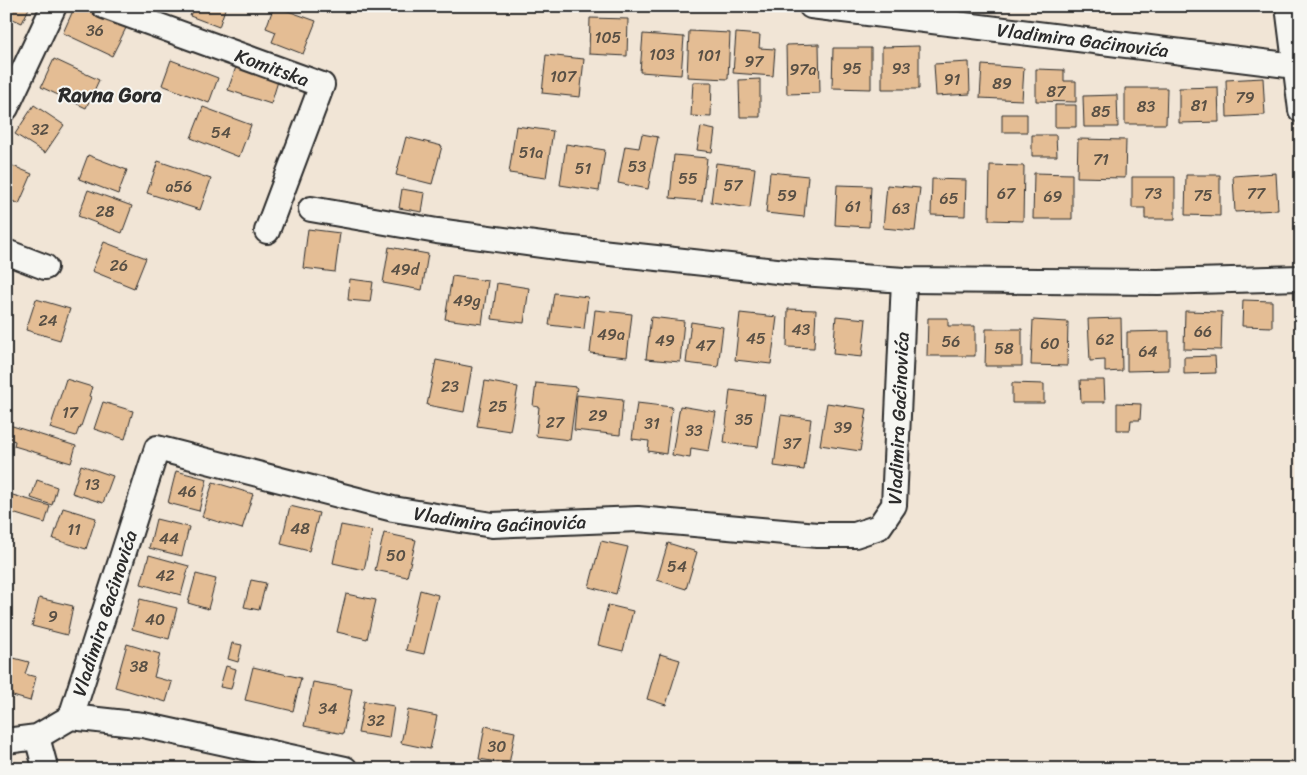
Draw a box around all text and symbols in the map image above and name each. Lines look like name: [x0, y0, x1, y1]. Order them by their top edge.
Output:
street label: Vladimira Gaćinovića: [995, 13, 1171, 67]
house number: 36: [86, 16, 104, 45]
house number: 105: [595, 23, 622, 52]
street label: Komitska: [231, 38, 314, 96]
house number: 103: [649, 40, 675, 69]
house number: 101: [697, 41, 721, 70]
house number: 97: [745, 47, 764, 76]
house number: 95: [842, 54, 862, 83]
house number: 93: [892, 54, 911, 83]
house number: 97a: [790, 55, 817, 84]
house number: 107: [550, 62, 577, 91]
house number: 91: [944, 65, 960, 94]
house number: 89: [992, 69, 1012, 98]
district label: Ravna Gora: [57, 76, 162, 114]
house number: 87: [1047, 77, 1066, 106]
house number: 79: [1236, 83, 1255, 112]
house number: 81: [1191, 91, 1207, 120]
house number: 83: [1137, 92, 1155, 121]
house number: 85: [1091, 97, 1111, 126]
house number: 32: [31, 115, 49, 144]
house number: 54: [211, 118, 231, 147]
house number: 51a: [519, 138, 543, 167]
house number: 71: [1093, 145, 1109, 174]
house number: 53: [628, 152, 646, 181]
house number: 51: [575, 154, 591, 183]
house number: 55: [678, 164, 698, 193]
house number: 57: [724, 171, 743, 200]
house number: a56: [166, 172, 192, 201]
house number: 67: [997, 179, 1016, 208]
house number: 73: [1144, 179, 1162, 208]
house number: 77: [1247, 179, 1266, 208]
house number: 59: [777, 181, 797, 210]
house number: 75: [1194, 181, 1213, 210]
house number: 69: [1044, 182, 1063, 211]
house number: 65: [940, 184, 959, 213]
house number: 61: [845, 192, 861, 221]
house number: 63: [892, 194, 910, 223]
house number: 28: [96, 197, 115, 226]
house number: 26: [110, 251, 128, 280]
house number: 49d: [391, 255, 421, 284]
house number: 49g: [453, 286, 481, 315]
house number: 24: [38, 306, 58, 335]
house number: 43: [792, 315, 811, 344]
house number: 66: [1194, 317, 1212, 346]
house number: 49a: [597, 320, 625, 349]
house number: 45: [746, 324, 766, 353]
house number: 62: [1096, 325, 1114, 354]
house number: 49: [655, 326, 675, 355]
house number: 56: [942, 327, 960, 356]
house number: 60: [1040, 329, 1060, 358]
house number: 47: [695, 331, 715, 360]
street label: Vladimira Gaćinovića: [878, 331, 918, 505]
house number: 58: [994, 334, 1014, 363]
house number: 64: [1138, 337, 1158, 366]
house number: 23: [441, 372, 459, 401]
house number: 25: [488, 392, 508, 421]
house number: 17: [62, 398, 79, 427]
house number: 29: [588, 401, 608, 430]
house number: 35: [735, 405, 754, 434]
house number: 27: [546, 408, 565, 437]
house number: 31: [644, 409, 660, 438]
house number: 39: [834, 413, 852, 442]
house number: 33: [685, 416, 703, 445]
house number: 37: [783, 429, 802, 458]
house number: 13: [84, 470, 100, 499]
house number: 46: [177, 477, 197, 506]
street label: Vladimira Gaćinovića: [412, 496, 587, 541]
house number: 48: [290, 514, 310, 543]
house number: 11: [67, 515, 81, 544]
house number: 44: [159, 524, 179, 553]
street label: Vladimira Gaćinovića: [62, 525, 146, 701]
house number: 50: [386, 541, 406, 570]
house number: 54: [667, 552, 687, 581]
house number: 42: [155, 561, 175, 590]
house number: 9: [48, 602, 58, 631]
house number: 40: [145, 605, 165, 634]
house number: 38: [130, 652, 149, 681]
house number: 34: [319, 694, 337, 723]
house number: 32: [367, 706, 385, 735]
house number: 30: [488, 732, 506, 761]

